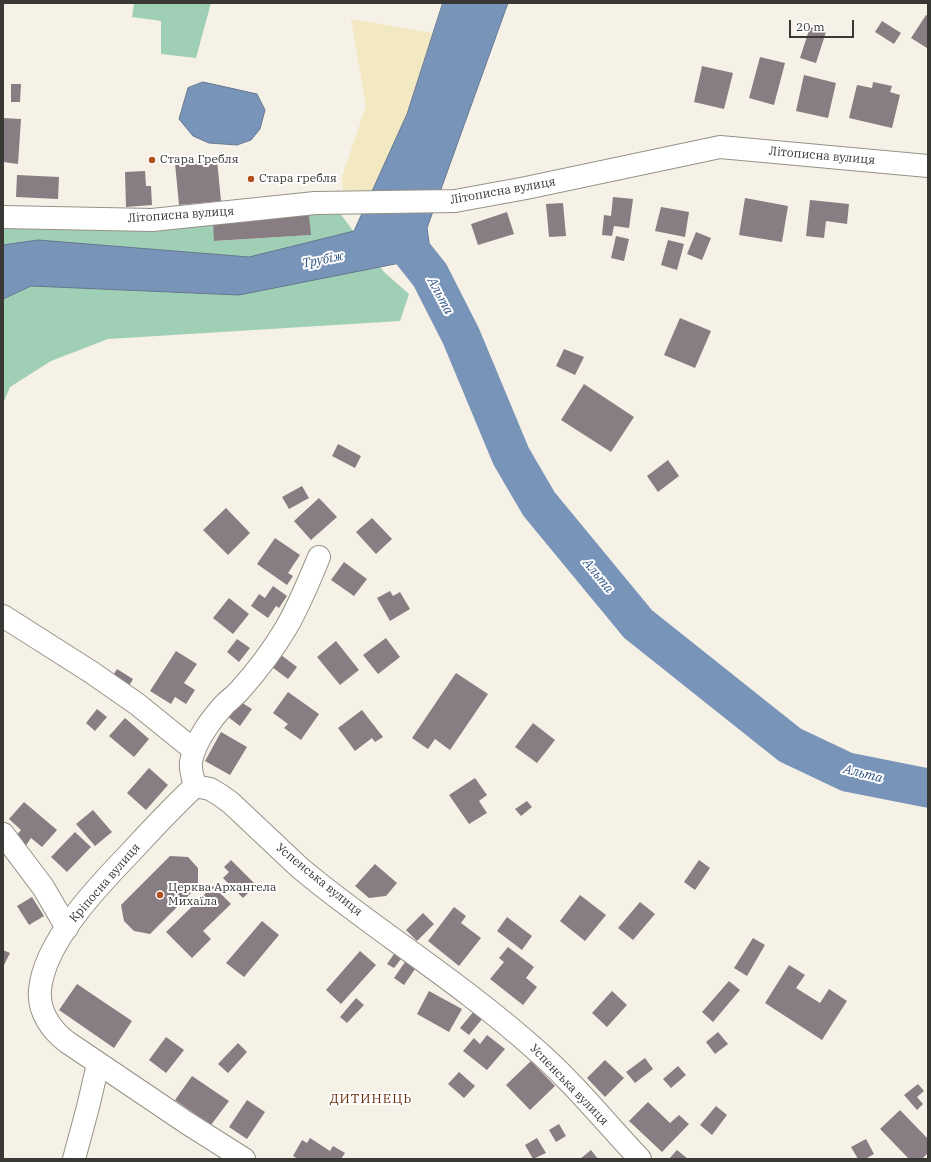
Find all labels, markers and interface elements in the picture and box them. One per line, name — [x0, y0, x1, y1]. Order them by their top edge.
scale bar — [791, 12, 856, 38]
text: 20 m — [796, 19, 825, 34]
street label: Літописна вулиця — [768, 144, 876, 168]
place label: Стара Гребля — [160, 153, 239, 167]
marker: Стара Гребля — [147, 155, 157, 165]
place label: Стара гребля — [259, 172, 337, 186]
marker: Стара гребля — [246, 174, 256, 184]
street label: Літописна вулиця — [449, 175, 557, 207]
street label: Літописна вулиця — [127, 204, 235, 226]
water label: Трубіж — [301, 248, 345, 272]
water label: Альта — [424, 275, 456, 317]
water label: Альта — [579, 556, 617, 596]
water label: Альта — [842, 762, 884, 786]
street label: Кріпосна вулиця — [67, 841, 143, 925]
street label: Успенська вулиця — [273, 841, 365, 919]
place label: Церква Архангела Михаїла — [168, 881, 277, 909]
marker: Церква Архангела Михаїла — [155, 890, 165, 900]
street label: Успенська вулиця — [527, 1042, 611, 1128]
district label: ДИТИНЕЦЬ — [330, 1091, 412, 1107]

